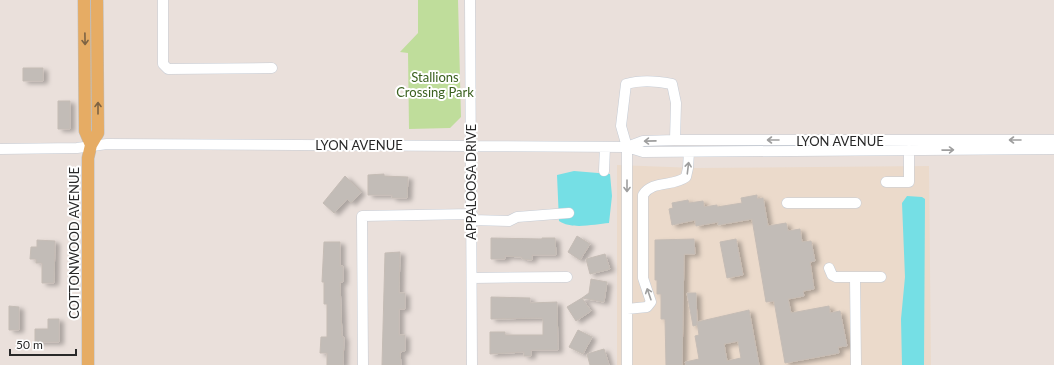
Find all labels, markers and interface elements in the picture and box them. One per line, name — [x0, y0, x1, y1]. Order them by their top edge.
one-way arrow — [81, 32, 88, 45]
park label: Stallions Crossing Park — [396, 69, 474, 100]
one-way arrow — [94, 102, 102, 115]
street label: APPALOOSA DRIVE — [463, 124, 479, 240]
street label: LYON AVENUE — [796, 133, 884, 149]
one-way arrow — [767, 136, 780, 144]
one-way arrow — [1009, 136, 1022, 144]
street label: LYON AVENUE — [315, 137, 403, 153]
one-way arrow — [644, 137, 657, 144]
one-way arrow — [941, 146, 954, 154]
one-way arrow — [684, 162, 692, 175]
street label: COTTONWOOD AVENUE — [66, 167, 82, 319]
one-way arrow — [623, 179, 631, 192]
one-way arrow — [645, 288, 652, 301]
scale bar — [10, 331, 76, 357]
text: 50 m — [16, 337, 43, 352]

